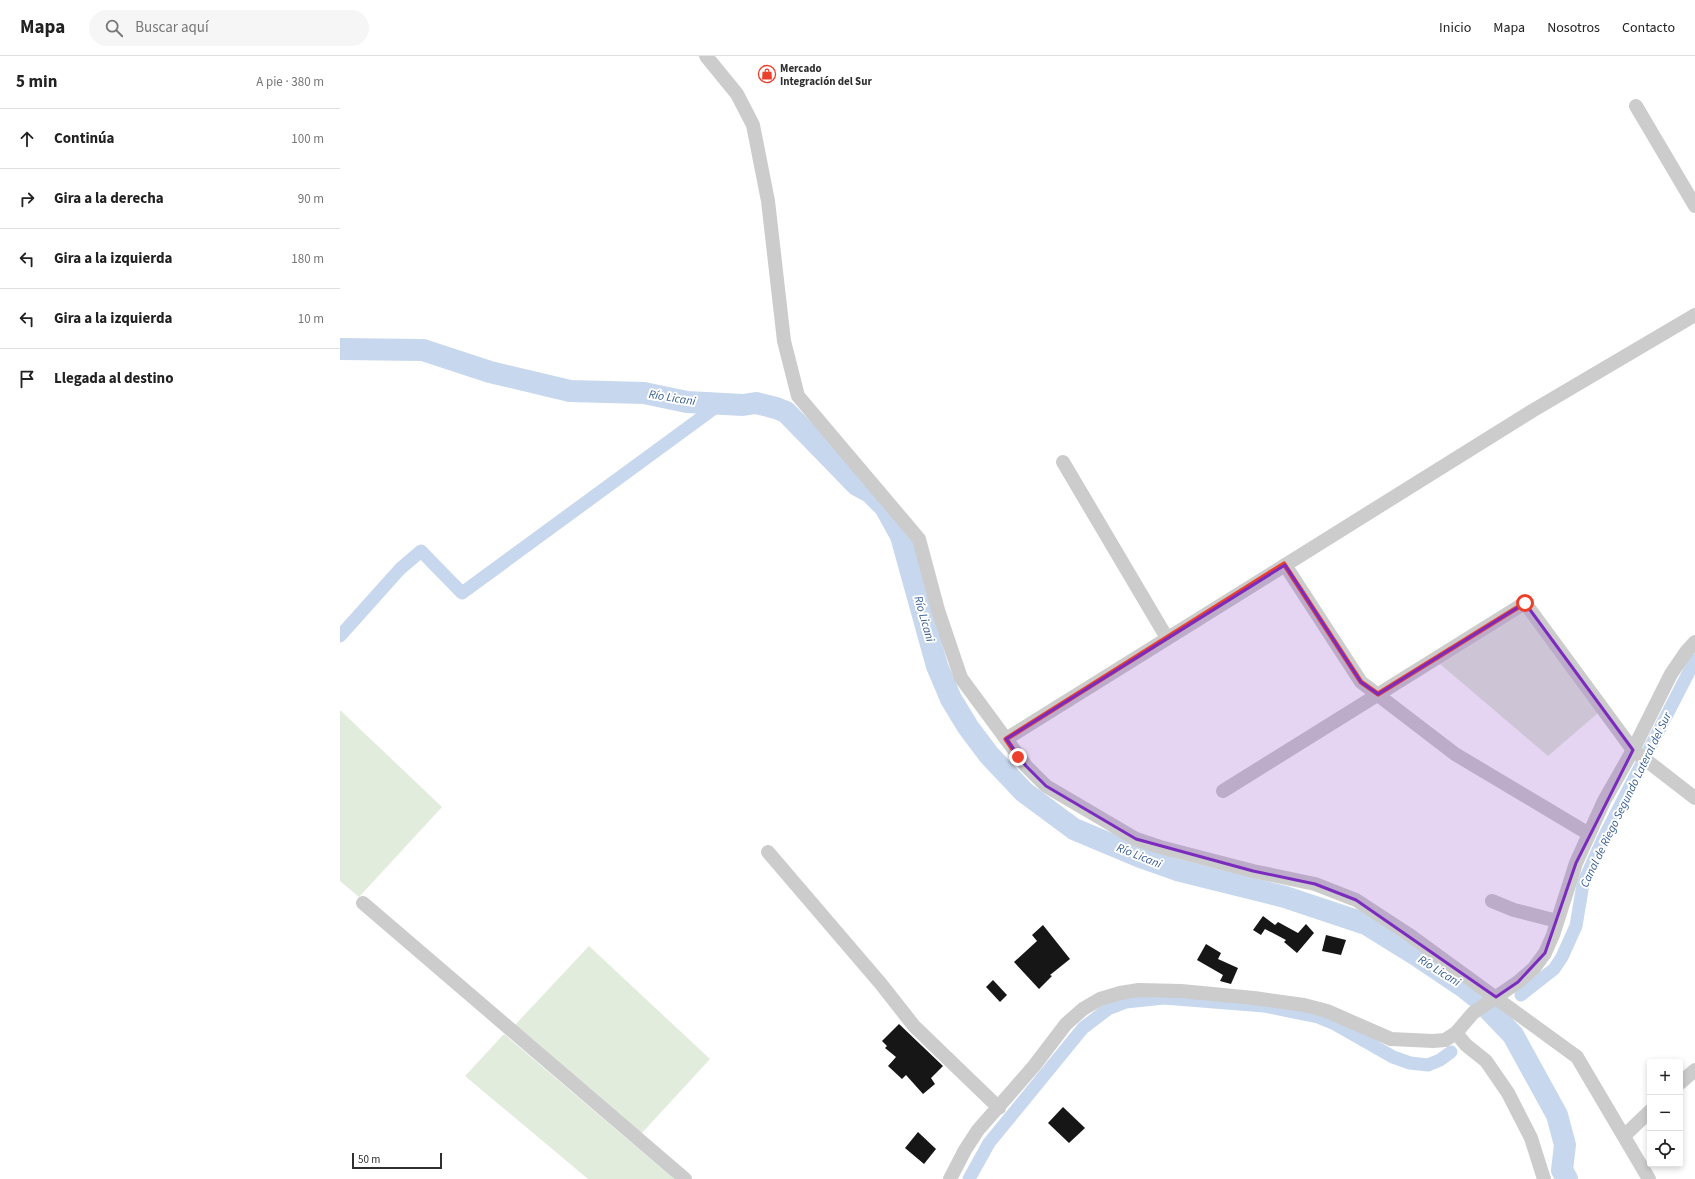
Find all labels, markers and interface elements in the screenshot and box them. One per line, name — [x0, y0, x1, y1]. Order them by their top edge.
search box — [89, 10, 369, 46]
text: Mapa — [20, 14, 65, 41]
icon: search — [103, 17, 125, 39]
text: Buscar aquí — [135, 17, 209, 38]
text: Inicio — [1439, 18, 1471, 38]
text: Mapa — [1493, 18, 1525, 38]
text: Nosotros — [1547, 18, 1600, 38]
text: Contacto — [1622, 18, 1675, 38]
place label: Mercado Integración del Sur — [780, 61, 872, 89]
shop icon: Mercado Integración del Sur — [757, 64, 777, 84]
text: 5 min — [16, 70, 57, 94]
text: A pie · 380 m — [256, 73, 324, 91]
icon: ahead — [16, 128, 38, 150]
text: Continúa — [54, 128, 115, 149]
text: 100 m — [291, 130, 324, 148]
icon: right — [16, 188, 38, 210]
text: Gira a la derecha — [54, 188, 164, 209]
text: 90 m — [298, 190, 324, 208]
icon: left — [16, 248, 38, 270]
text: Gira a la izquierda — [54, 248, 173, 269]
text: 180 m — [291, 250, 324, 268]
icon: left — [16, 308, 38, 330]
text: Gira a la izquierda — [54, 308, 173, 329]
text: 10 m — [298, 310, 324, 328]
icon: arrive — [16, 368, 38, 390]
text: Llegada al destino — [54, 368, 174, 389]
water label: Río Licani — [647, 386, 697, 410]
water label: Río Licani — [909, 594, 939, 644]
route start — [1516, 594, 1534, 612]
water label: Canal de Riego Segundo Lateral del Sur — [1576, 709, 1676, 890]
route end — [1009, 748, 1027, 766]
water label: Río Licani — [1114, 839, 1164, 873]
water label: Río Licani — [1415, 951, 1464, 991]
map controls — [1647, 1059, 1683, 1167]
button: + — [1647, 1059, 1683, 1095]
button: − — [1647, 1095, 1683, 1131]
button: locate — [1647, 1131, 1683, 1167]
scale bar — [352, 1151, 442, 1170]
text: 50 m — [358, 1152, 380, 1167]

